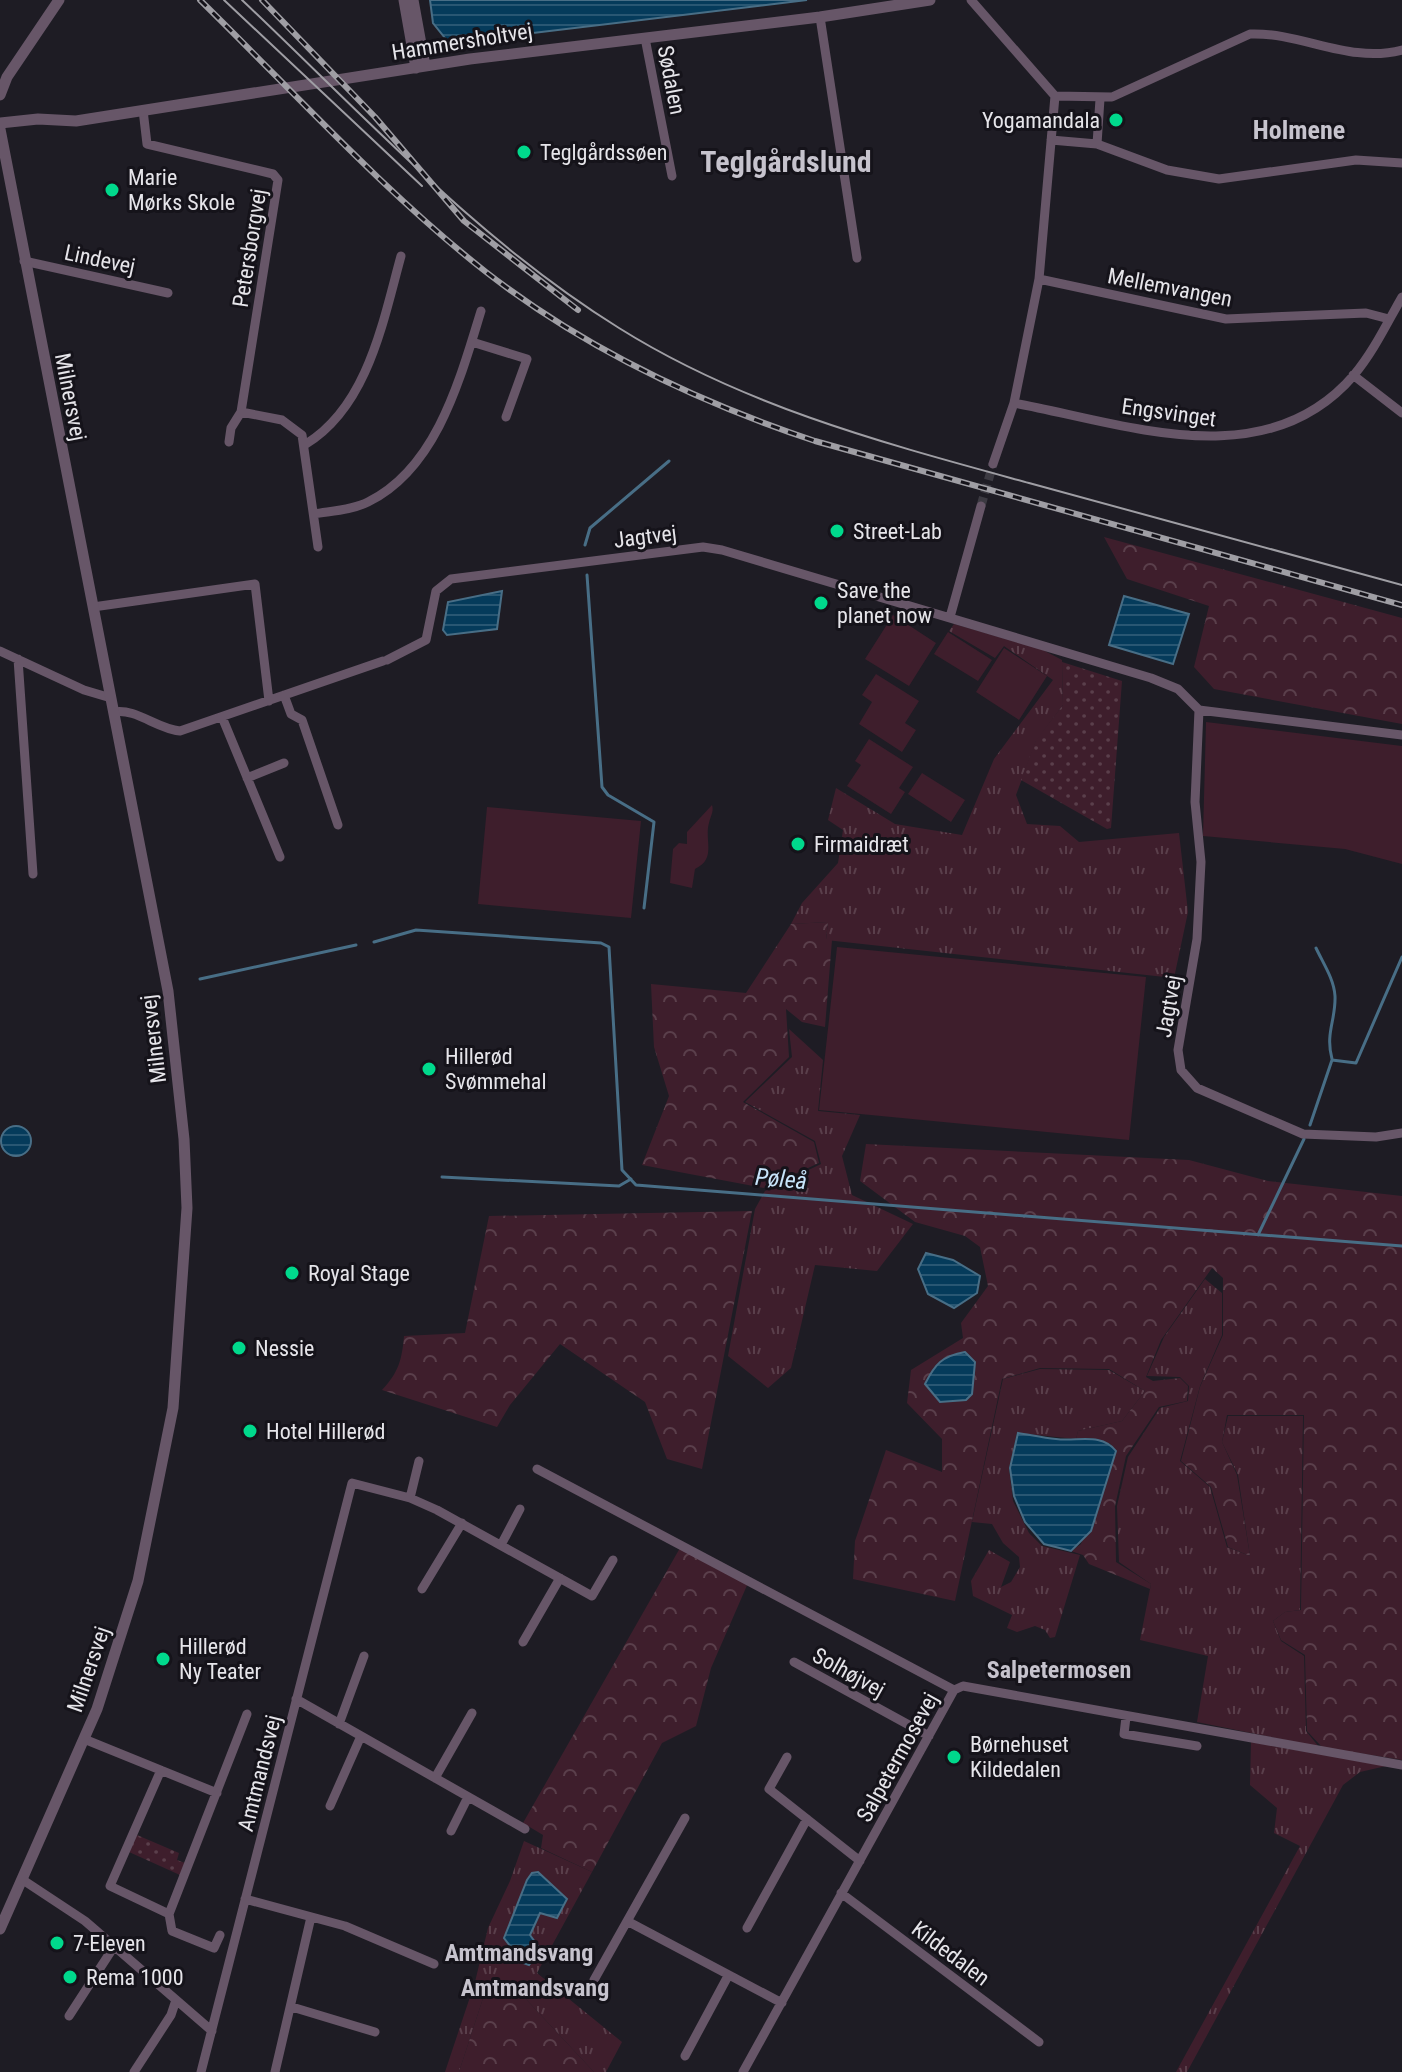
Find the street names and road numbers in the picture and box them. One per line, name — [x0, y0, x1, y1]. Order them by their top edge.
street label: Hammersholtvej — [390, 18, 534, 65]
street label: Sødalen — [653, 43, 690, 117]
street label: Petersborgvej — [228, 187, 271, 309]
street label: Lindevej — [62, 240, 138, 279]
street label: Mellemvangen — [1106, 263, 1234, 312]
street label: Milnersvej — [50, 351, 91, 443]
street label: Engsvinget — [1120, 393, 1218, 432]
street label: Jagtvej — [612, 520, 678, 553]
street label: Jagtvej — [1151, 973, 1186, 1039]
street label: Milnersvej — [136, 993, 171, 1085]
street label: Milnersvej — [62, 1623, 115, 1715]
street label: Solhøjvej — [808, 1642, 889, 1702]
street label: Salpetermosevej — [852, 1688, 943, 1826]
street label: Amtmandsvej — [233, 1712, 286, 1834]
street label: Kildedalen — [907, 1916, 994, 1991]

